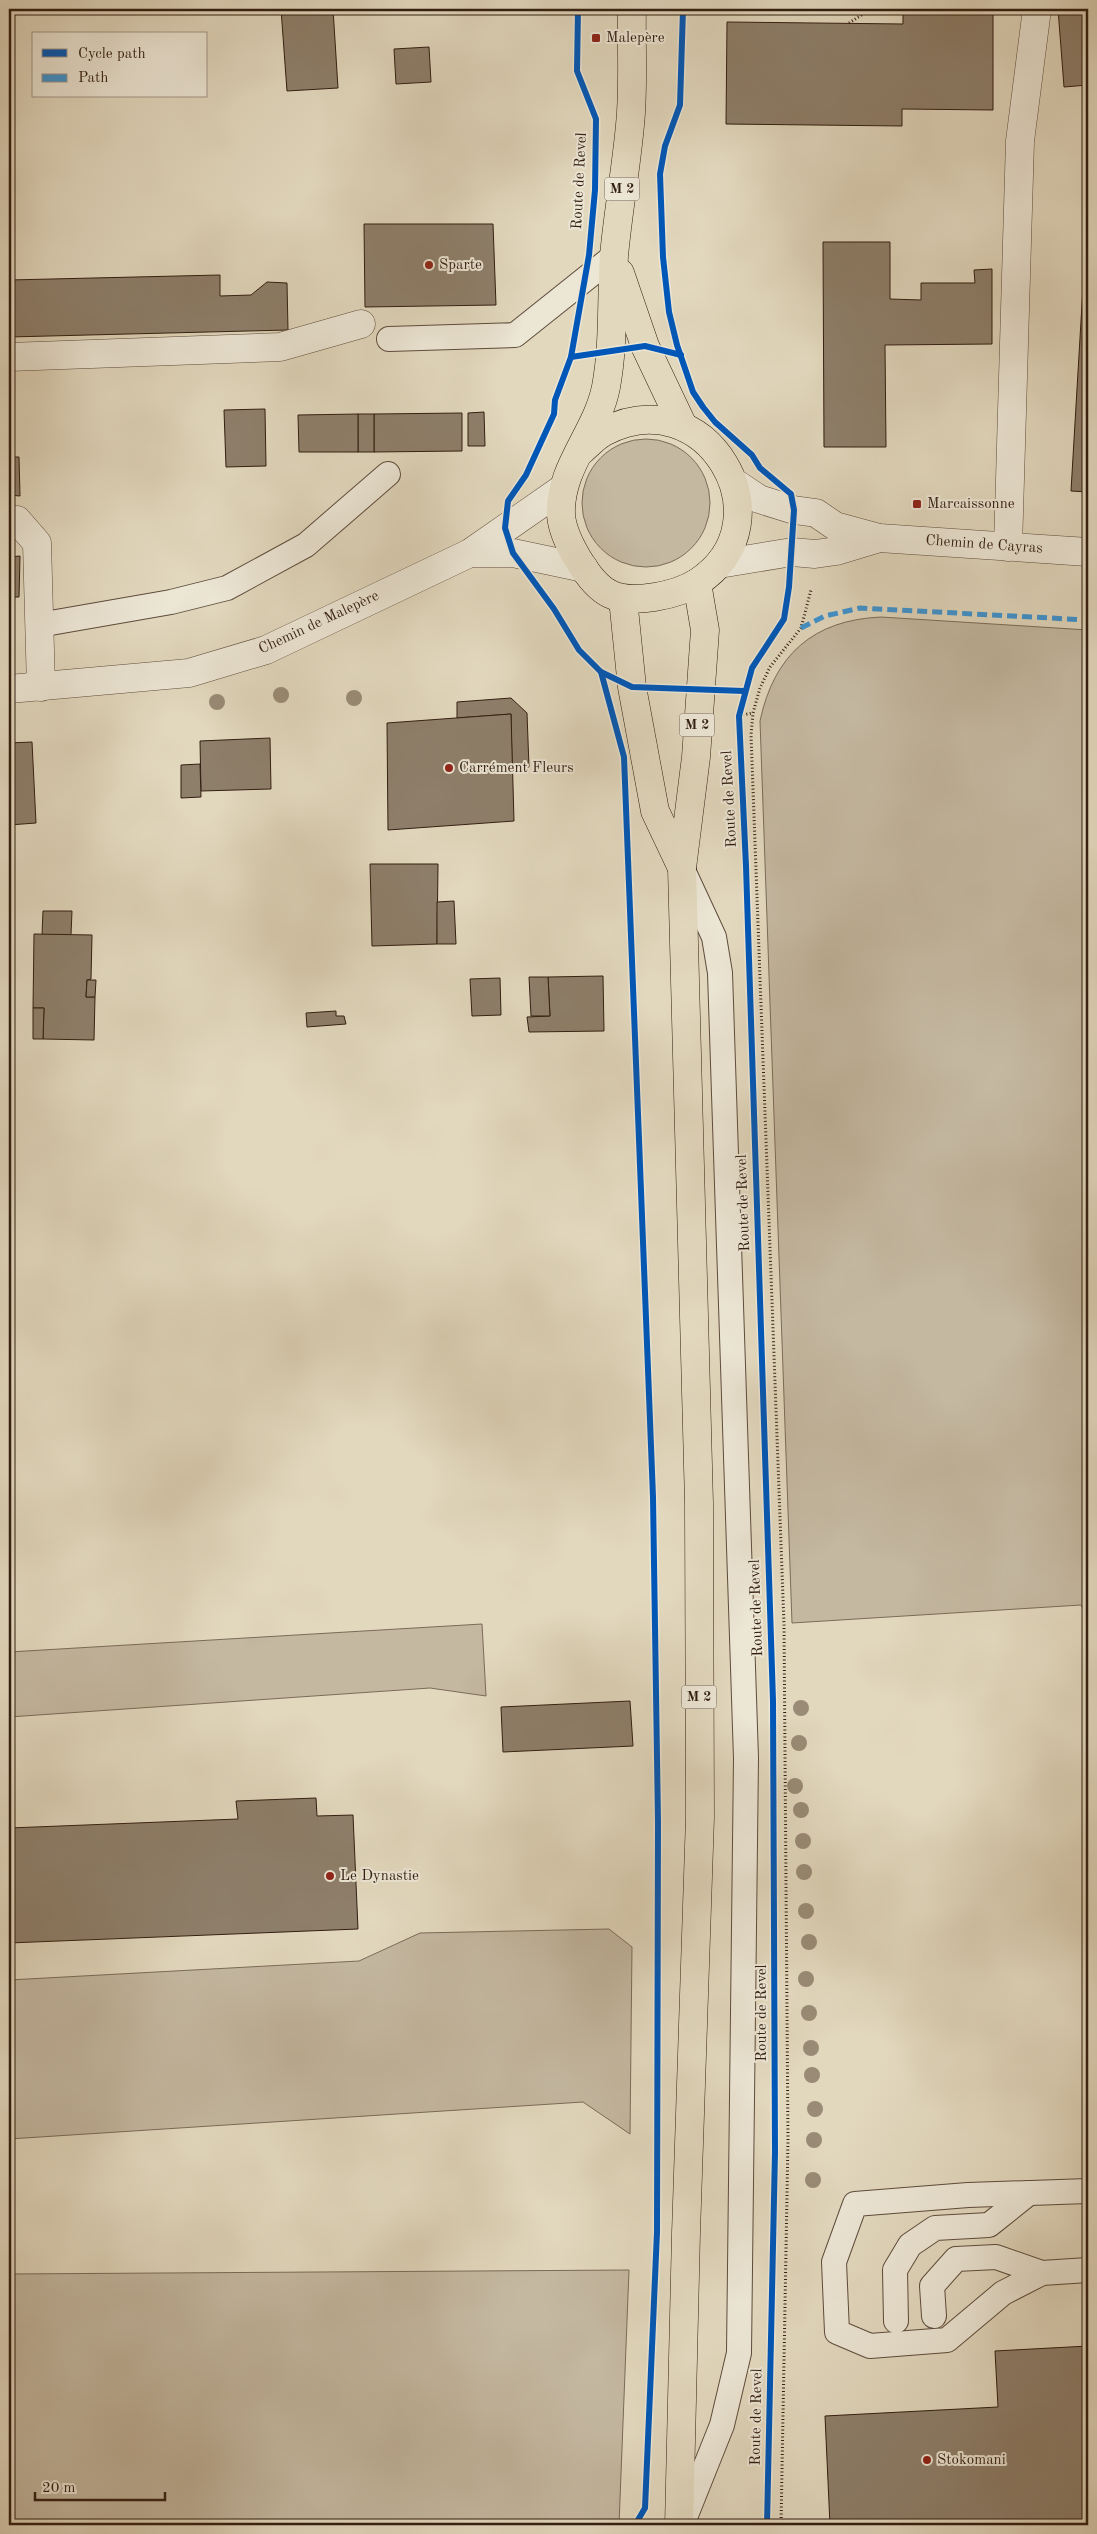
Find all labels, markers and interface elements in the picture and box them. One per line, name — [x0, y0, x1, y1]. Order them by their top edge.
place label: Malepère — [606, 31, 665, 46]
legend — [32, 32, 208, 98]
marker: Malepère — [590, 32, 602, 44]
text: Cycle path — [78, 47, 146, 62]
text: Path — [78, 71, 108, 86]
street label: Route de Revel — [570, 132, 590, 230]
road number: M 2 — [604, 178, 640, 200]
place label: Sparte — [439, 258, 482, 273]
marker: Sparte — [423, 259, 435, 271]
place label: Marcaissonne — [927, 497, 1015, 512]
marker: Marcaissonne — [911, 498, 923, 510]
street label: Chemin de Cayras — [925, 533, 1043, 557]
street label: Chemin de Malepère — [256, 588, 382, 657]
road number: M 2 — [680, 714, 714, 736]
street label: Route de Revel — [720, 750, 740, 848]
place label: Carrément Fleurs — [459, 761, 574, 776]
marker: Carrément Fleurs — [443, 762, 455, 774]
street label: Route de Revel — [735, 1154, 753, 1252]
street label: Route de Revel — [748, 1559, 766, 1657]
road number: M 2 — [682, 1685, 716, 1708]
place label: Le Dynastie — [340, 1869, 419, 1884]
marker: Le Dynastie — [324, 1870, 336, 1882]
street label: Route de Revel — [755, 1964, 770, 2062]
street label: Route de Revel — [749, 2368, 765, 2466]
place label: Stokomani — [937, 2453, 1006, 2468]
marker: Stokomani — [921, 2454, 933, 2466]
scale bar — [35, 2469, 165, 2501]
text: 20 m — [42, 2481, 76, 2496]

